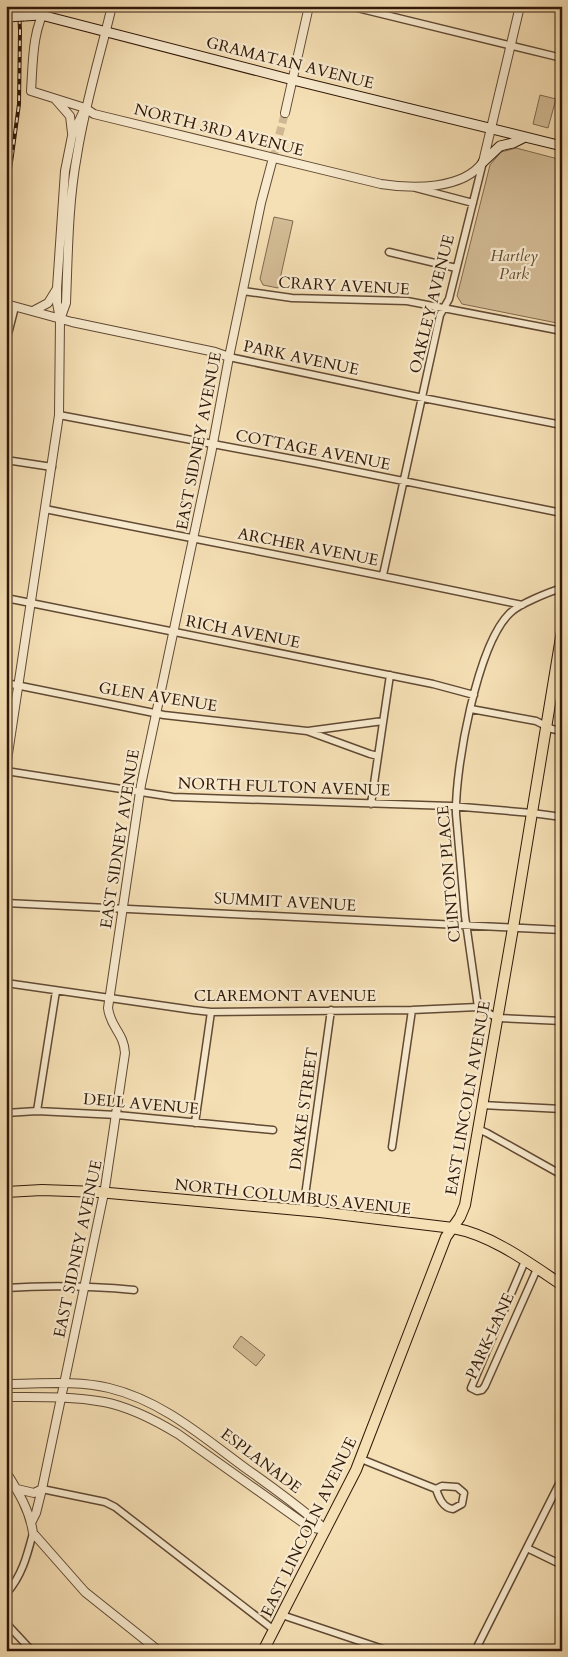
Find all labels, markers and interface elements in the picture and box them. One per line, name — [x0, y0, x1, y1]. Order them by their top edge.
street label: GRAMATAN AVENUE — [204, 31, 376, 95]
street label: NORTH 3RD AVENUE — [132, 98, 306, 162]
street label: OAKLEY AVENUE — [404, 232, 460, 376]
park label: Hartley Park — [490, 245, 538, 285]
street label: CRARY AVENUE — [278, 272, 410, 300]
street label: PARK AVENUE — [241, 335, 361, 381]
street label: EAST SIDNEY AVENUE — [171, 350, 227, 532]
street label: COTTAGE AVENUE — [234, 424, 392, 476]
street label: ARCHER AVENUE — [236, 523, 380, 571]
street label: RICH AVENUE — [184, 610, 302, 654]
street label: GLEN AVENUE — [97, 677, 219, 717]
street label: EAST SIDNEY AVENUE — [95, 748, 145, 930]
street label: NORTH FULTON AVENUE — [177, 772, 391, 802]
street label: CLINTON PLACE — [432, 805, 466, 943]
street label: SUMMIT AVENUE — [213, 887, 357, 917]
street label: CLAREMONT AVENUE — [194, 985, 376, 1007]
street label: EAST LINCOLN AVENUE — [440, 999, 496, 1197]
street label: DRAKE STREET — [284, 1046, 324, 1172]
street label: DELL AVENUE — [82, 1088, 200, 1120]
street label: EAST SIDNEY AVENUE — [48, 1158, 108, 1340]
street label: NORTH COLUMBUS AVENUE — [174, 1174, 412, 1220]
street label: PARK LANE — [460, 1289, 520, 1383]
street label: ESPLANADE — [216, 1423, 306, 1499]
street label: EAST LINCOLN AVENUE — [256, 1433, 362, 1621]

